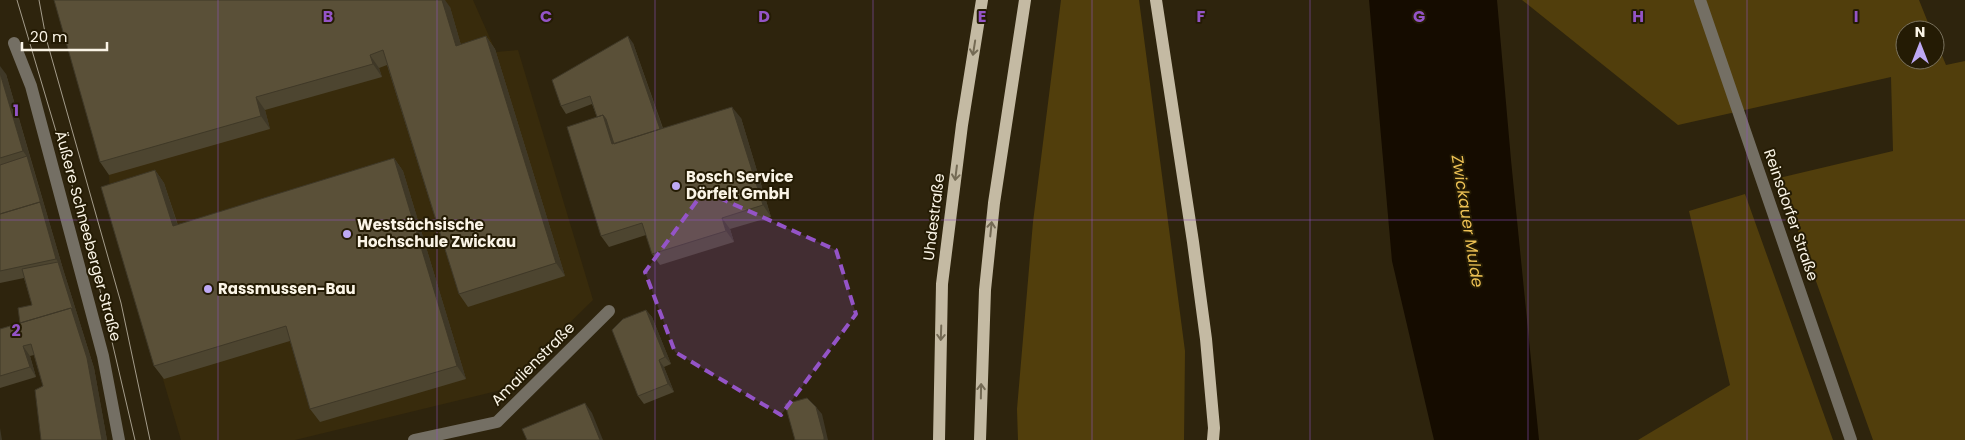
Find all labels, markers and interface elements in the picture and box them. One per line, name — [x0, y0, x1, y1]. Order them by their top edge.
text: B — [323, 5, 333, 28]
text: C — [540, 5, 552, 28]
text: D — [758, 5, 770, 28]
text: E — [978, 5, 986, 28]
text: F — [1197, 5, 1206, 28]
text: G — [1413, 5, 1425, 28]
text: H — [1632, 5, 1644, 28]
text: I — [1854, 5, 1858, 28]
scale bar — [22, 20, 108, 52]
north arrow — [1895, 20, 1945, 70]
text: N — [1915, 22, 1925, 42]
text: 20 m — [30, 26, 68, 47]
one-way arrow — [969, 40, 979, 56]
text: 1 — [13, 99, 19, 122]
street label: Äußere Schneeberger Straße — [50, 128, 127, 344]
street label: Reinsdorfer Straße — [1759, 146, 1824, 284]
water label: Zwickauer Mulde — [1446, 152, 1489, 289]
one-way arrow — [951, 165, 961, 181]
place label: Bosch Service Dörfelt GmbH — [686, 166, 793, 204]
street label: Uhdestraße — [918, 172, 949, 262]
marker: Bosch Service Dörfelt GmbH — [670, 180, 682, 192]
place label: Westsächsische Hochschule Zwickau — [357, 214, 516, 252]
one-way arrow — [986, 221, 996, 237]
marker: Westsächsische Hochschule Zwickau — [341, 228, 353, 240]
place label: Rassmussen-Bau — [218, 278, 356, 299]
marker: Rassmussen-Bau — [202, 283, 214, 295]
street label: Amalienstraße — [486, 317, 579, 410]
text: 2 — [11, 319, 21, 342]
one-way arrow — [936, 325, 945, 341]
one-way arrow — [976, 384, 985, 400]

